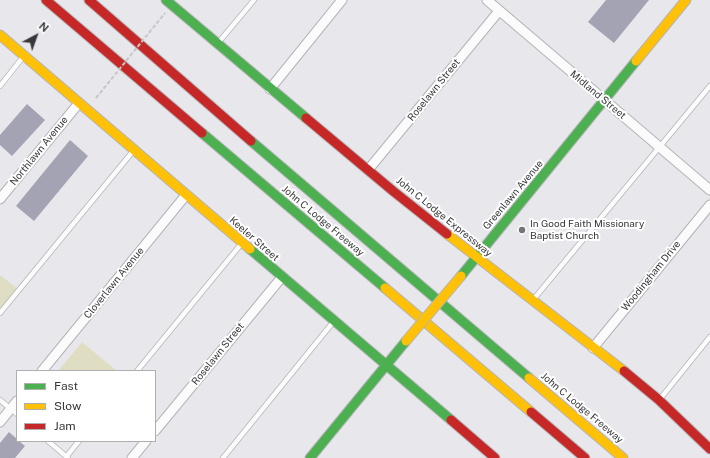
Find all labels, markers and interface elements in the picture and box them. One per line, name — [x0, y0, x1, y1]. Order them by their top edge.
north arrow — [16, 16, 56, 56]
text: N — [37, 20, 51, 34]
street label: Roselawn Street — [405, 56, 463, 124]
street label: Midland Street — [568, 68, 628, 122]
street label: Northlawn Avenue — [8, 114, 70, 188]
street label: Greenlawn Avenue — [480, 158, 546, 232]
street label: John C Lodge Expressway — [394, 175, 494, 259]
street label: John C Lodge Freeway — [279, 183, 367, 259]
street label: Keeler Street — [227, 214, 281, 264]
place label: In Good Faith Missionary Baptist Church — [530, 218, 644, 242]
marker: In Good Faith Missionary Baptist Church — [517, 225, 527, 235]
street label: Woodingham Drive — [619, 238, 683, 314]
street label: Cloverlawn Avenue — [82, 245, 146, 321]
street label: Roselawn Street — [189, 320, 247, 388]
legend — [16, 370, 156, 442]
street label: John C Lodge Freeway — [538, 370, 626, 446]
text: Fast — [54, 379, 78, 393]
text: Slow — [54, 399, 81, 413]
text: Jam — [54, 419, 76, 433]

